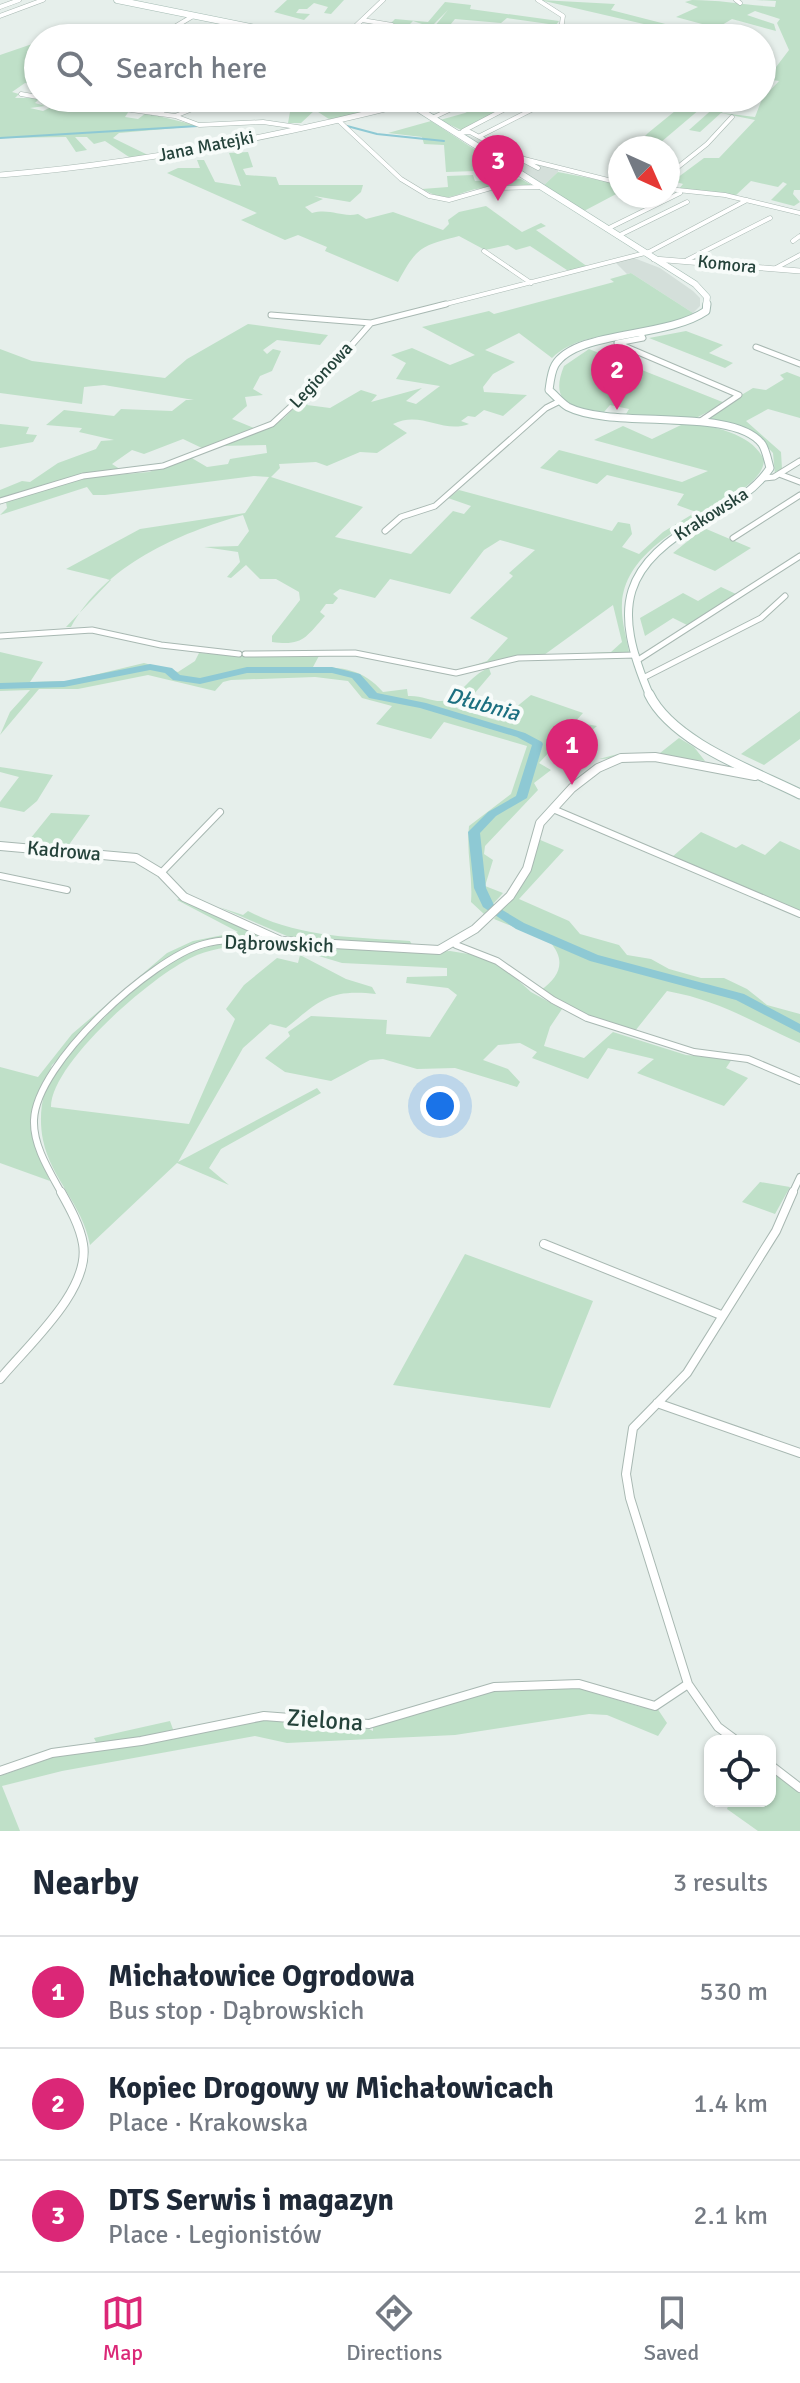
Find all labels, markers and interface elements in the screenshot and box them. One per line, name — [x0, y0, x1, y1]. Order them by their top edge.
search box — [24, 24, 776, 112]
icon: search — [52, 46, 96, 90]
text: Search here — [116, 50, 267, 87]
street label: Jana Matejki — [156, 126, 256, 166]
pin: 3 — [472, 135, 524, 201]
north arrow — [608, 136, 680, 208]
street label: Komora — [696, 250, 758, 278]
street label: Legionowa — [285, 337, 357, 413]
pin: 2 — [591, 344, 643, 410]
street label: Krakowska — [670, 483, 752, 545]
water label: Dłubnia — [444, 681, 523, 727]
pin: 1 — [546, 719, 598, 785]
street label: Kadrowa — [26, 835, 102, 867]
street label: Dąbrowskich — [224, 930, 334, 958]
your location — [420, 1086, 460, 1126]
street label: Zielona — [286, 1702, 364, 1738]
map controls — [704, 1735, 776, 1807]
button: locate — [704, 1735, 776, 1807]
text: Nearby — [32, 1862, 139, 1904]
text: 3 results — [673, 1867, 768, 1899]
text: Michałowice Ogrodowa — [108, 1958, 415, 1995]
text: 1 — [51, 1976, 65, 2008]
text: 530 m — [699, 1976, 768, 2008]
text: Bus stop · Dąbrowskich — [108, 1995, 364, 2027]
text: Kopiec Drogowy w Michałowicach — [108, 2070, 554, 2107]
text: 2 — [51, 2088, 65, 2120]
text: 1.4 km — [694, 2088, 768, 2120]
text: Place · Krakowska — [108, 2107, 308, 2139]
text: DTS Serwis i magazyn — [108, 2182, 394, 2219]
text: 3 — [51, 2200, 65, 2232]
text: 2.1 km — [694, 2200, 768, 2232]
text: Place · Legionistów — [108, 2219, 322, 2251]
tab: Map — [101, 2291, 145, 2366]
tab: Directions — [346, 2291, 442, 2366]
tab: Saved — [644, 2291, 699, 2366]

